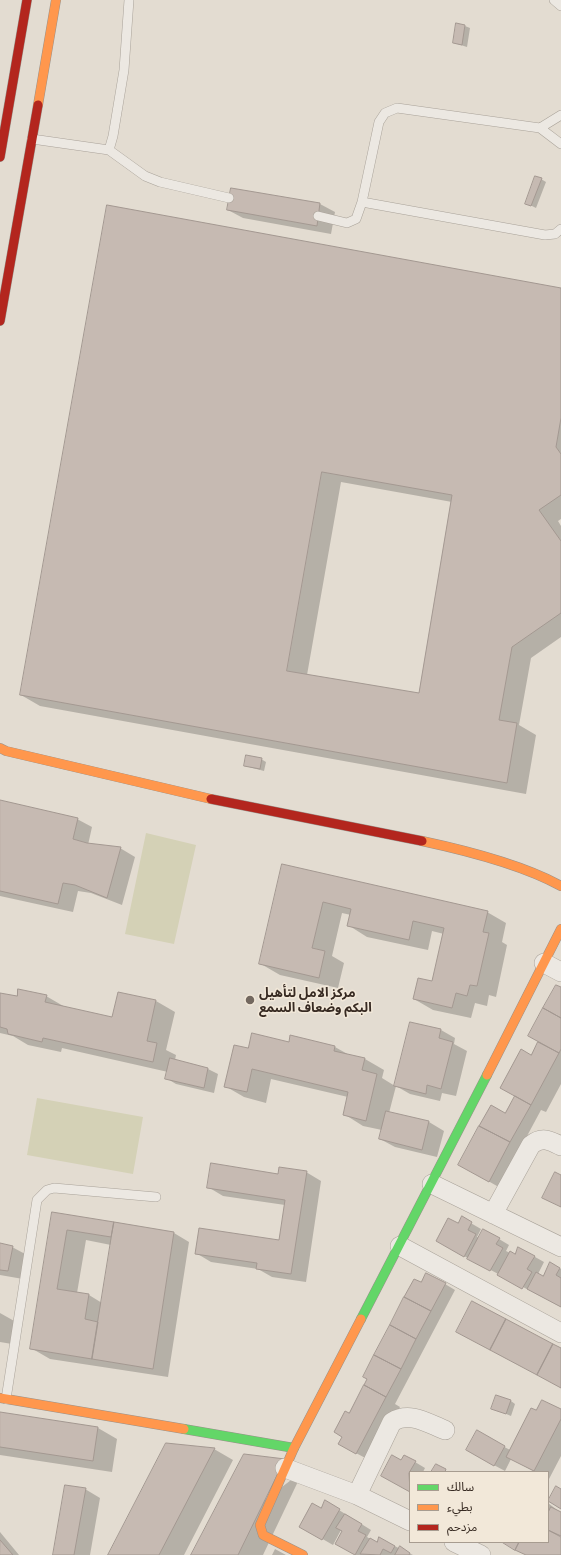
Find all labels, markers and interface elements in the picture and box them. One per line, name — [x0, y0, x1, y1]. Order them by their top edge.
place label: مركز الامل لتأهيل البكم وضعاف السمع — [259, 985, 372, 1016]
marker: مركز الامل لتأهيل البكم وضعاف السمع — [244, 994, 256, 1006]
legend — [409, 1471, 549, 1543]
text: سالك — [447, 1477, 474, 1495]
text: بطيء — [447, 1497, 473, 1515]
text: مزدحم — [447, 1517, 477, 1535]

